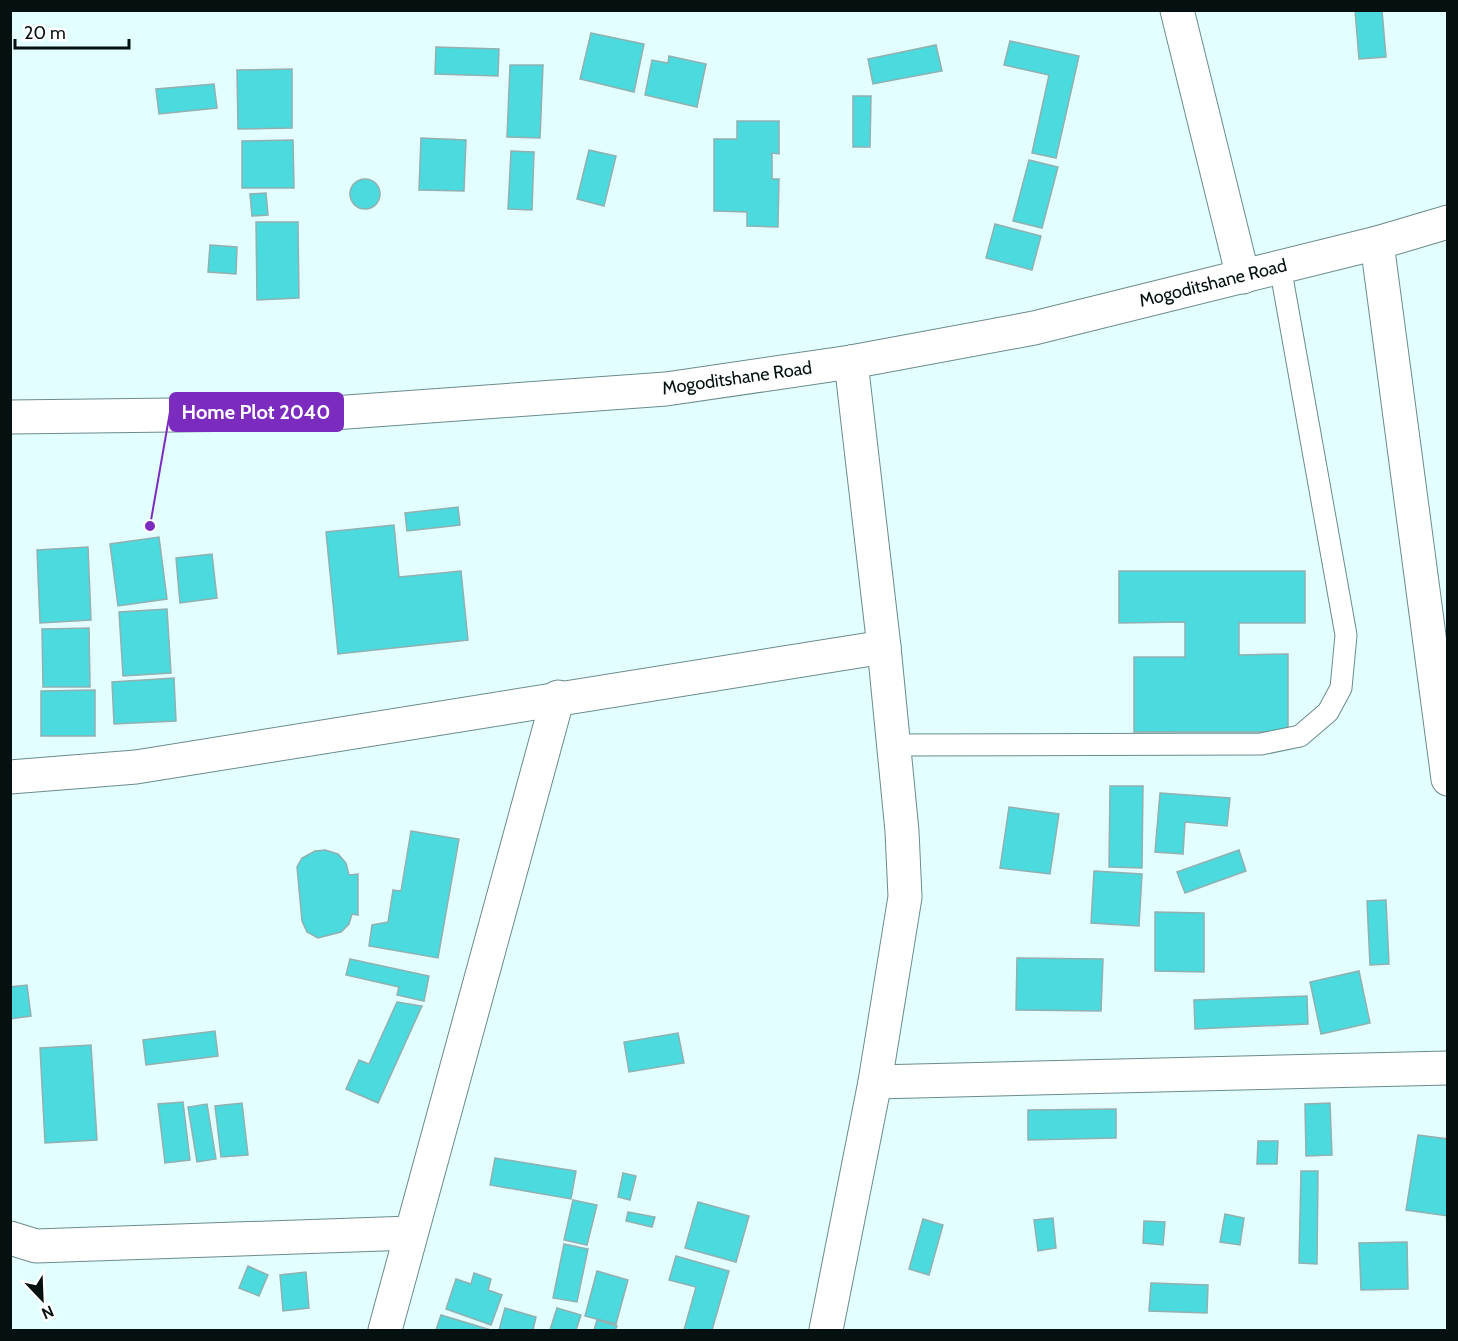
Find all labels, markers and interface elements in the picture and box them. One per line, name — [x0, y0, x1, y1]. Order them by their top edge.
scale bar — [15, 12, 129, 50]
text: 20 m — [24, 22, 66, 44]
street label: Mogoditshane Road — [1137, 254, 1289, 312]
street label: Mogoditshane Road — [661, 357, 813, 399]
callout: Home Plot 2040 — [170, 393, 343, 431]
text: Home Plot 2040 — [182, 400, 330, 424]
north arrow — [12, 1269, 72, 1329]
text: N — [39, 1301, 57, 1323]

